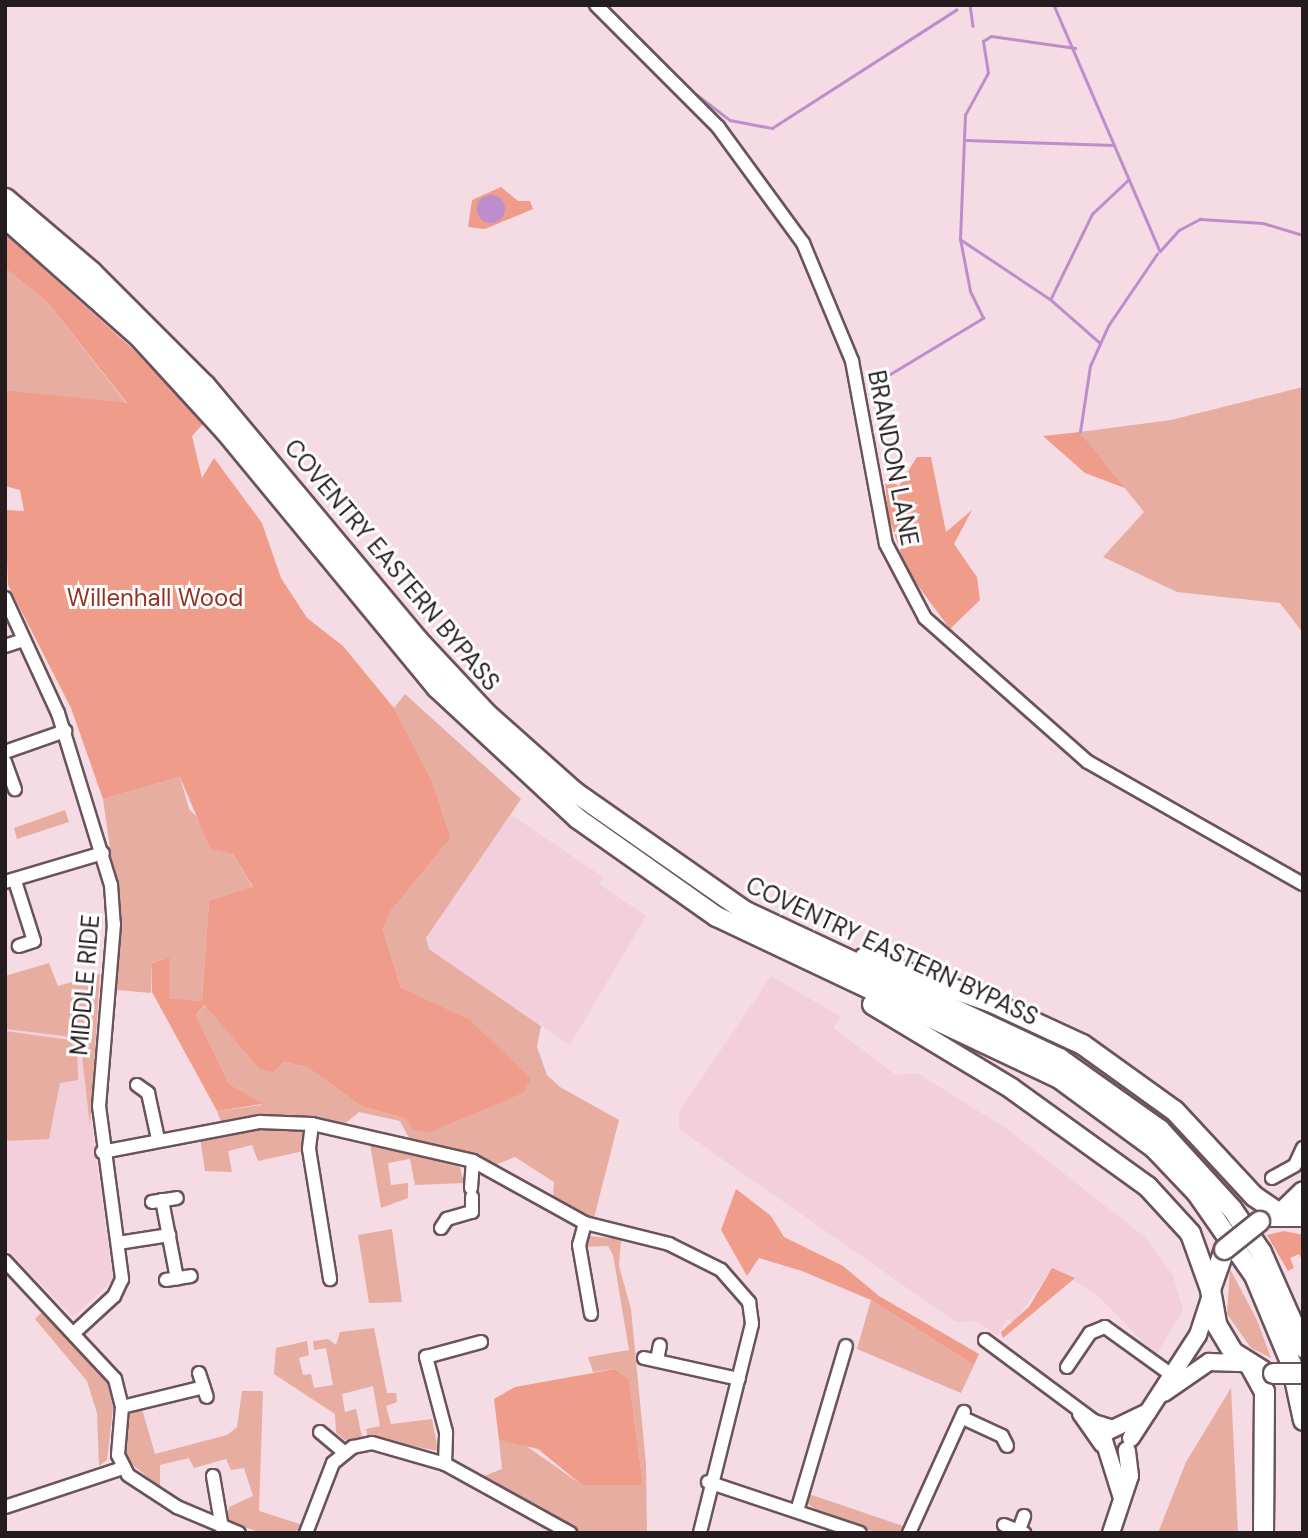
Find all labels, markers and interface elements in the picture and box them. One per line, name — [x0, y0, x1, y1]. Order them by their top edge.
street label: BRANDON LANE — [862, 368, 924, 548]
street label: COVENTRY EASTERN BYPASS — [278, 433, 506, 697]
park label: Willenhall Wood — [67, 584, 243, 612]
street label: COVENTRY EASTERN BYPASS — [741, 871, 1043, 1031]
street label: MIDDLE RIDE — [64, 913, 106, 1057]

